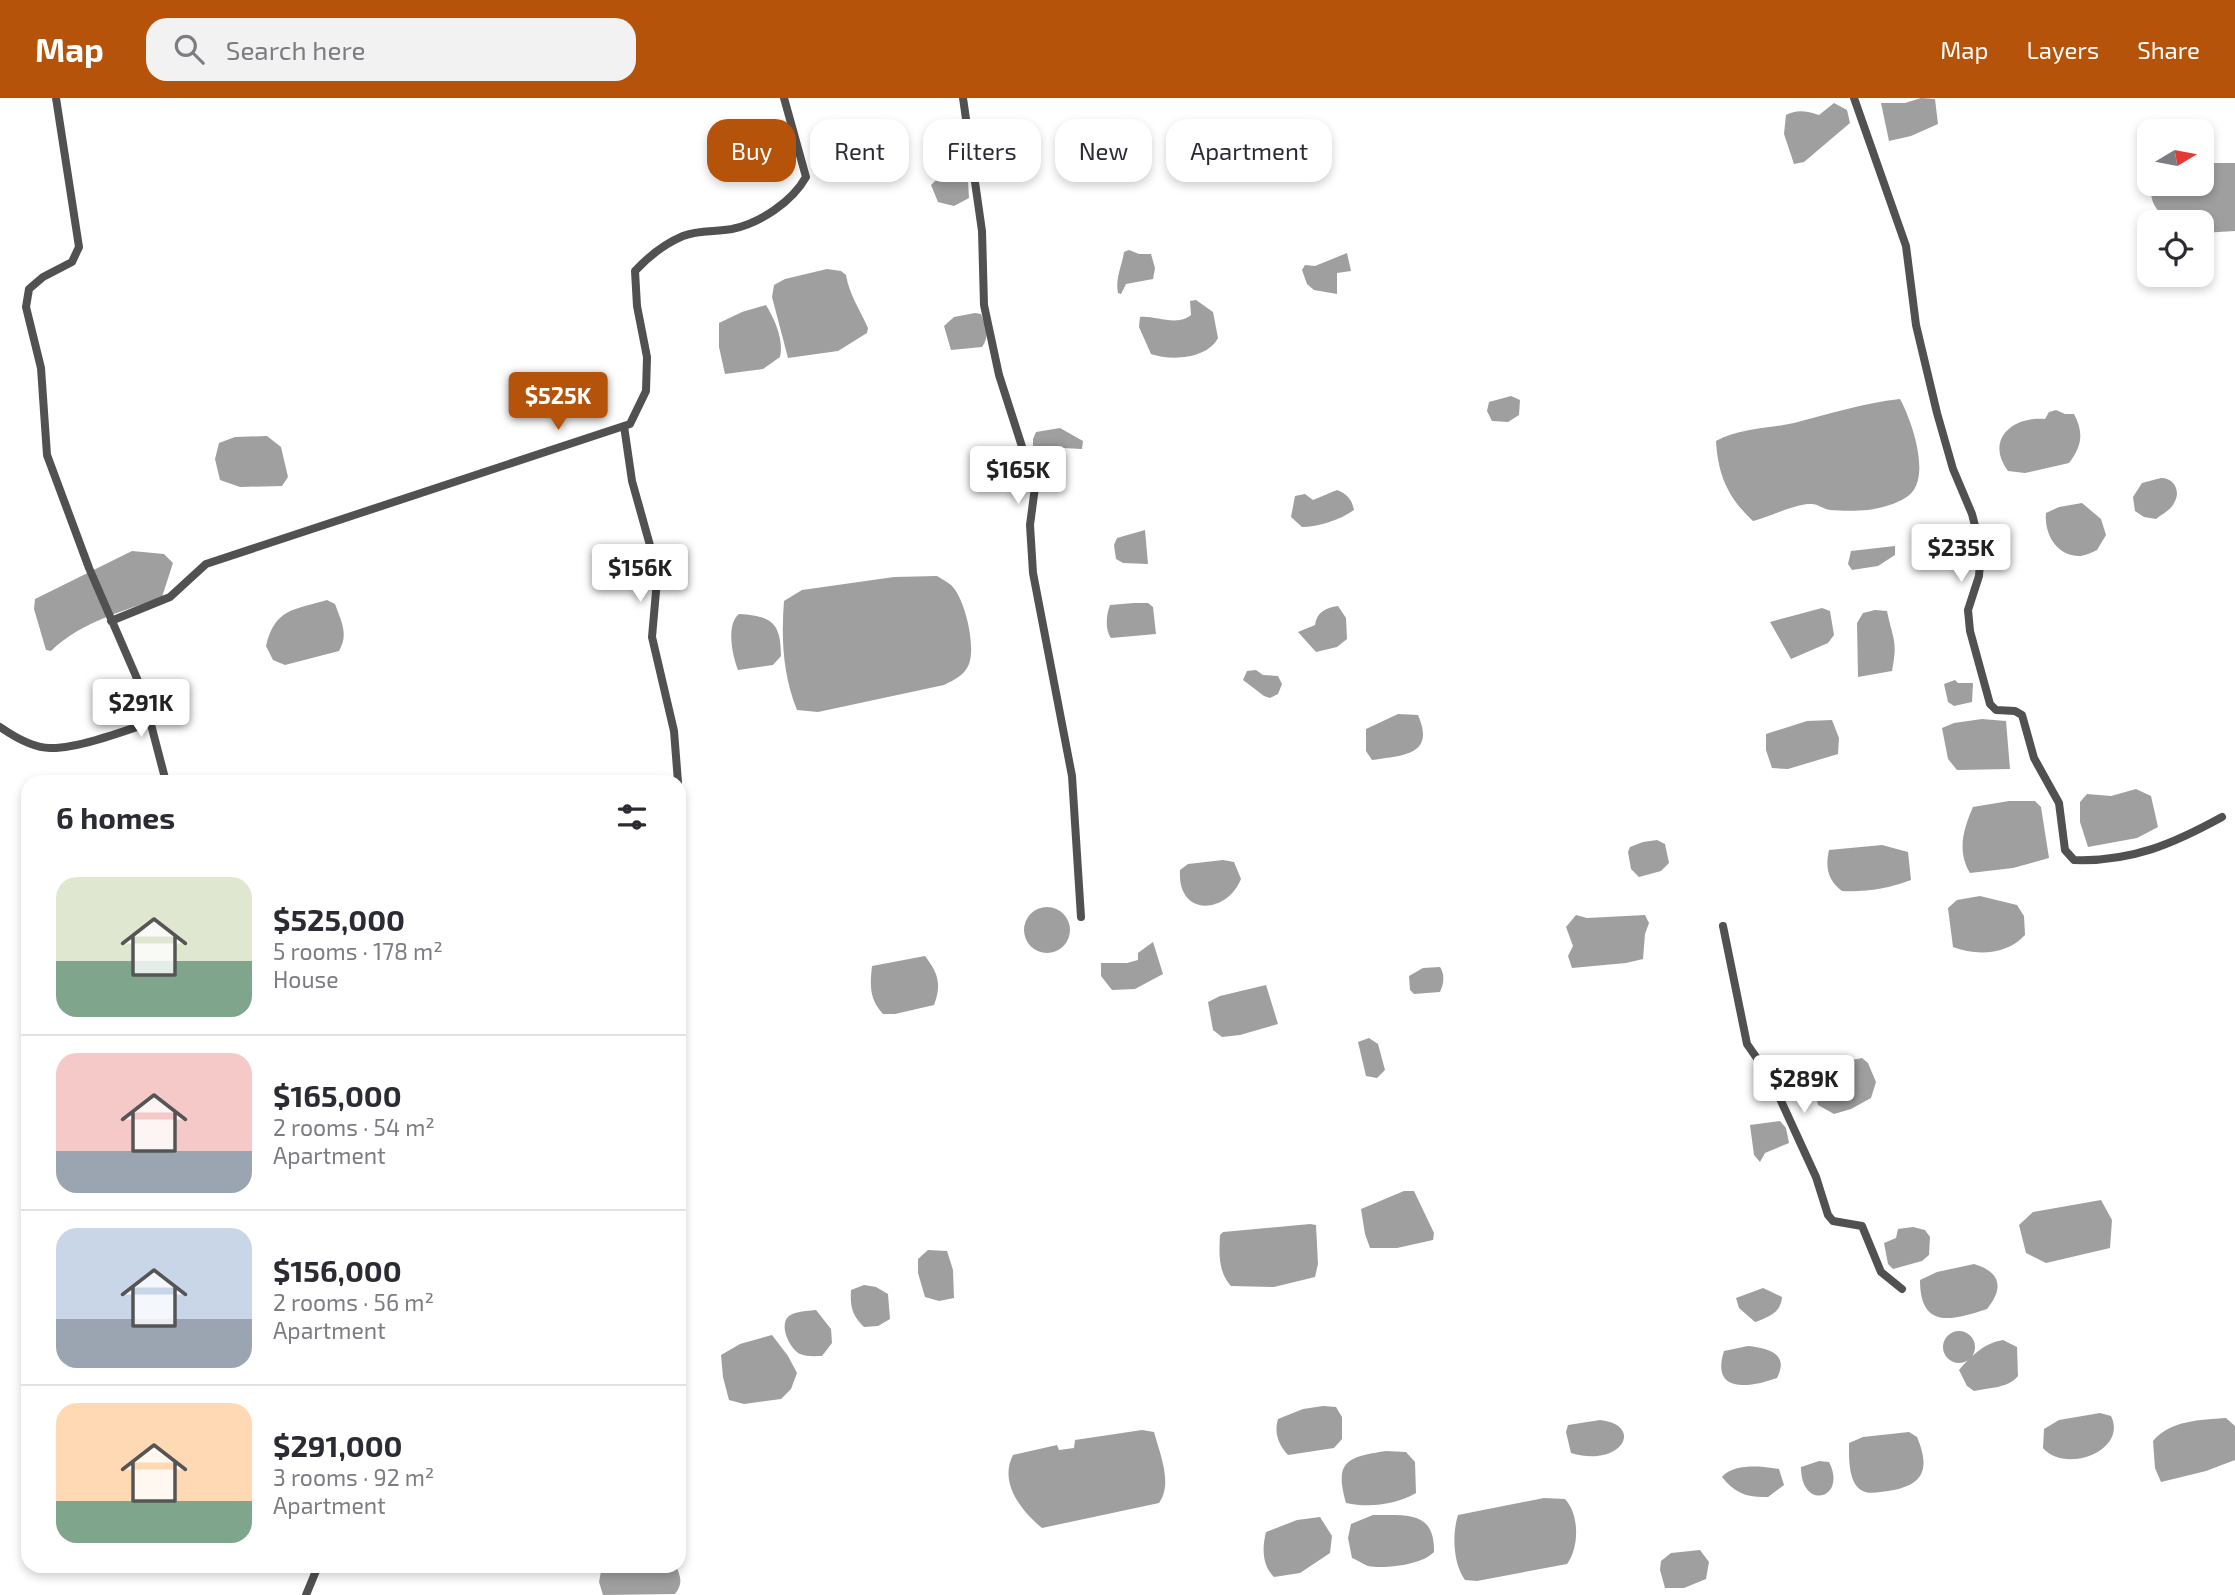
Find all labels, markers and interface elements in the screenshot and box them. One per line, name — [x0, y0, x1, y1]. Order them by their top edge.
search box — [146, 18, 636, 81]
text: Map — [35, 29, 104, 69]
icon: search — [170, 30, 208, 68]
text: Search here — [226, 34, 365, 65]
text: Map — [1940, 35, 1988, 64]
text: Layers — [2026, 35, 2099, 64]
text: Share — [2137, 35, 2200, 64]
chip: Buy — [707, 119, 796, 182]
chip: Rent — [810, 119, 909, 182]
chip: Filters — [923, 119, 1041, 182]
chip: New — [1055, 119, 1152, 182]
chip: Apartment — [1166, 119, 1332, 182]
north arrow — [2137, 119, 2214, 196]
map controls — [2137, 119, 2214, 287]
button: locate — [2137, 210, 2214, 287]
pin: $525K — [509, 372, 607, 432]
text: $525K — [525, 381, 591, 409]
pin: $165K — [969, 446, 1067, 506]
text: $165K — [986, 455, 1050, 483]
pin: $235K — [1912, 524, 2010, 584]
text: $235K — [1927, 533, 1995, 561]
pin: $156K — [591, 545, 689, 604]
text: $156K — [608, 553, 672, 581]
pin: $291K — [92, 680, 190, 739]
text: $291K — [109, 688, 173, 716]
icon: filters — [613, 798, 651, 836]
text: 6 homes — [56, 799, 175, 835]
text: $525,000 — [273, 901, 405, 937]
icon: home — [112, 905, 196, 989]
text: 5 rooms · 178 m² — [273, 937, 443, 965]
text: House — [273, 965, 339, 993]
pin: $289K — [1755, 1056, 1853, 1115]
text: $289K — [1769, 1064, 1839, 1092]
text: $165,000 — [273, 1077, 402, 1113]
icon: home — [112, 1081, 196, 1165]
text: 2 rooms · 54 m² — [273, 1113, 435, 1141]
text: Apartment — [273, 1141, 386, 1169]
text: $156,000 — [273, 1252, 402, 1288]
icon: home — [112, 1256, 196, 1340]
text: 2 rooms · 56 m² — [273, 1288, 434, 1316]
text: Apartment — [273, 1316, 386, 1344]
text: $291,000 — [273, 1427, 403, 1463]
icon: home — [112, 1431, 196, 1515]
text: 3 rooms · 92 m² — [273, 1463, 434, 1491]
text: Apartment — [273, 1491, 386, 1519]

